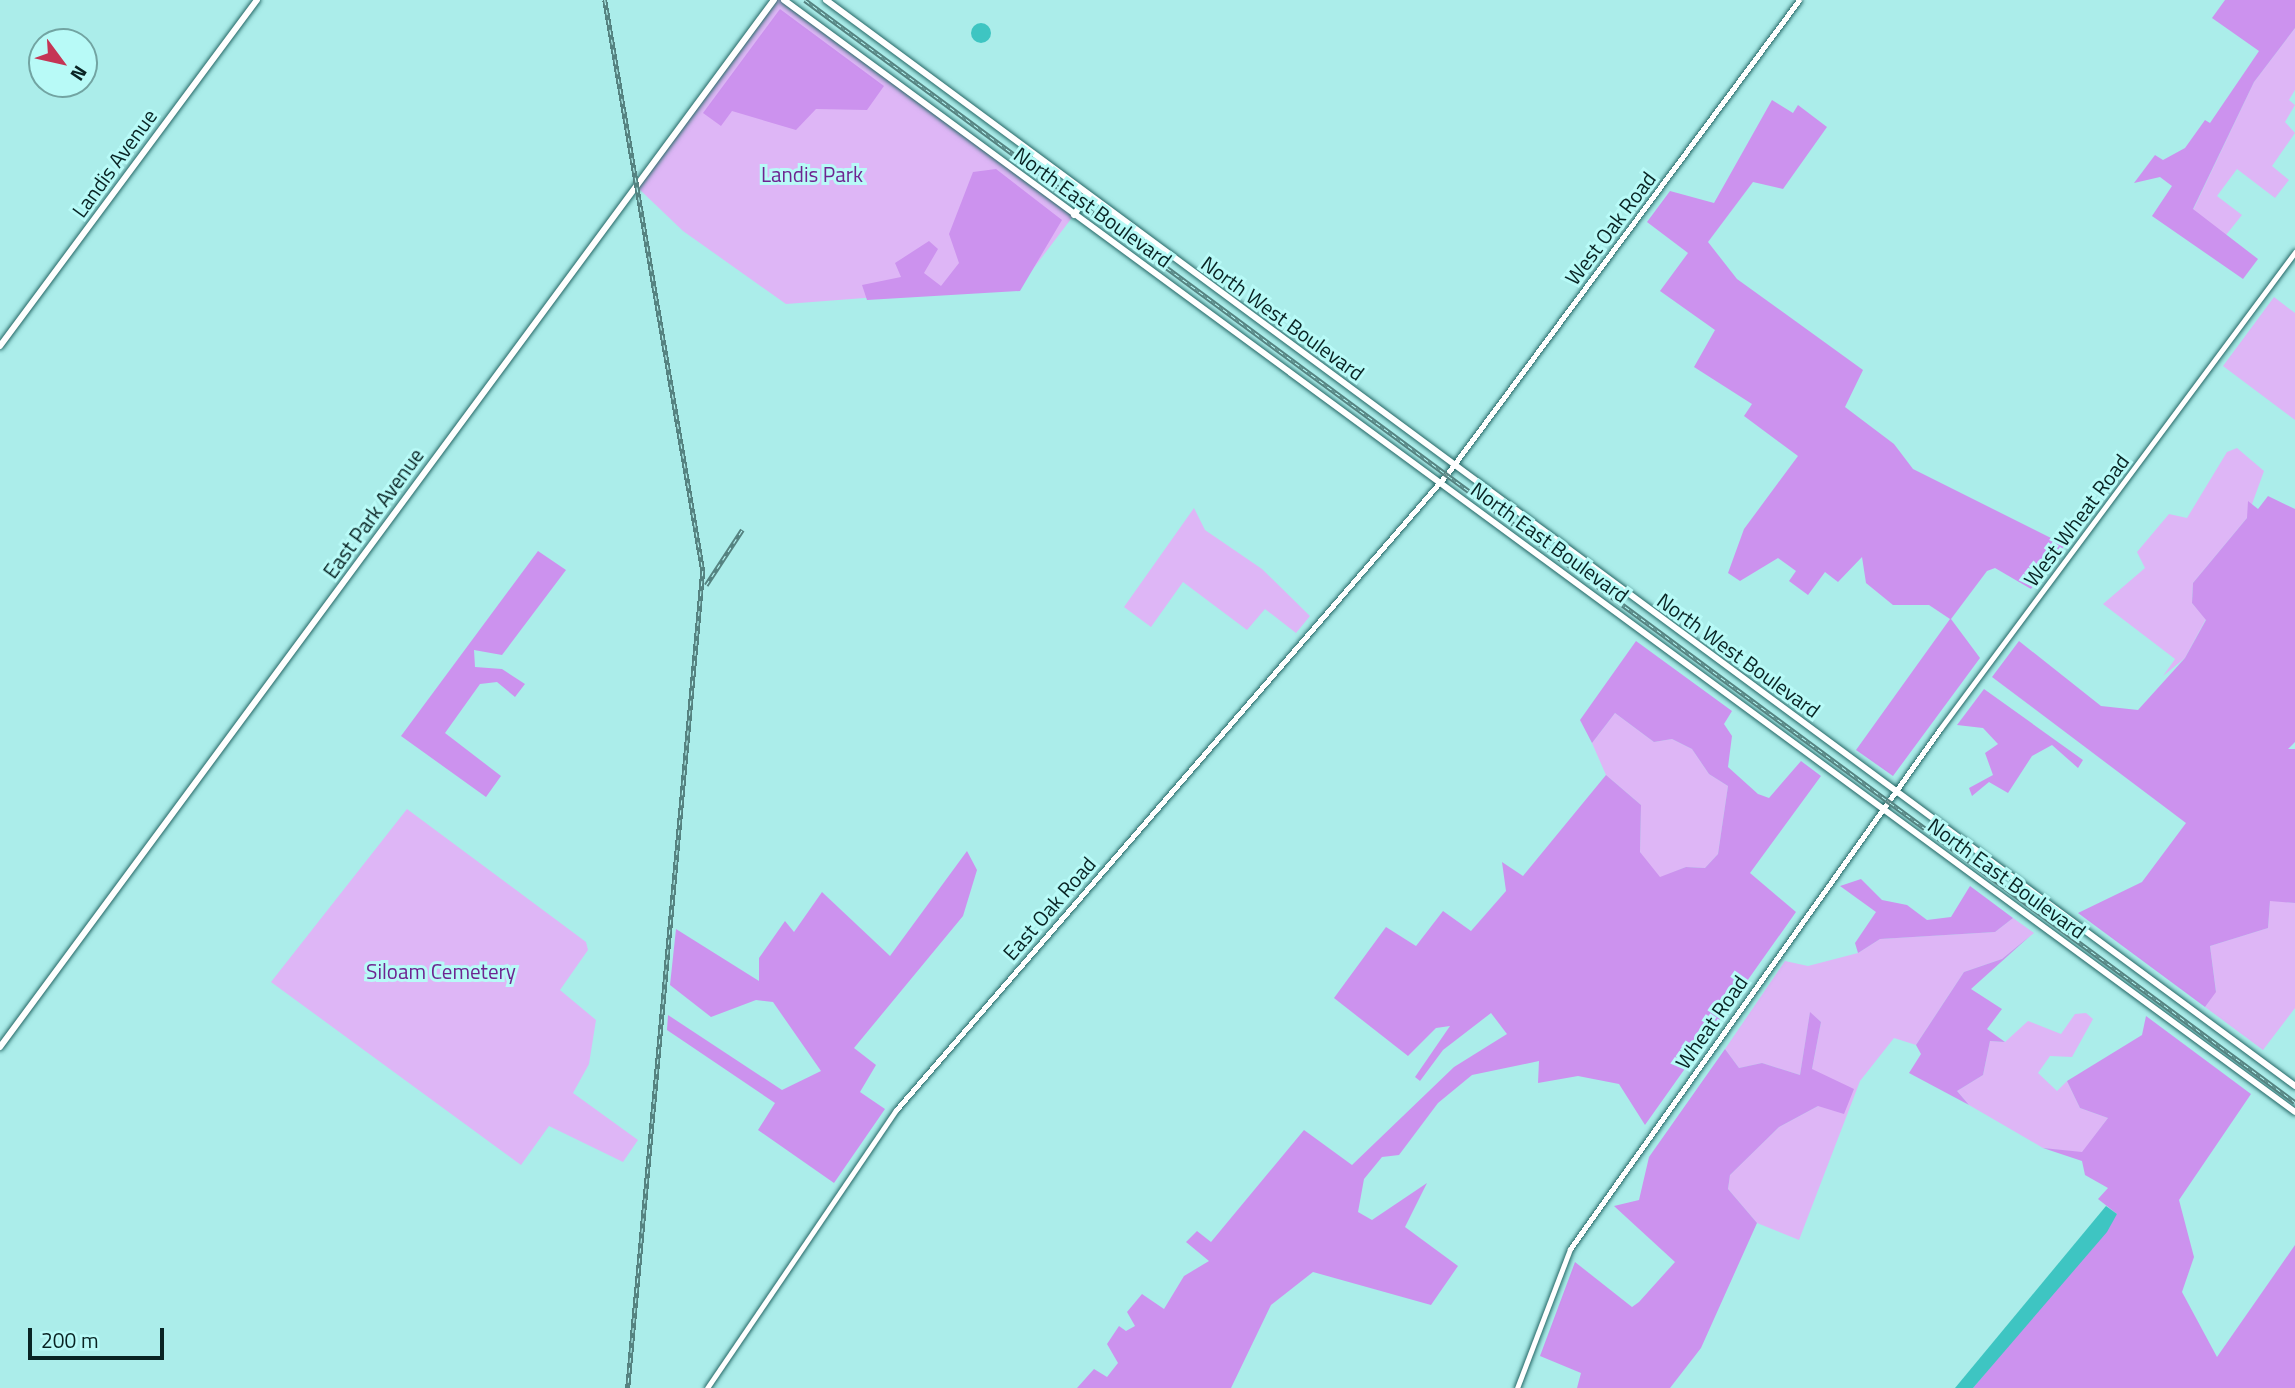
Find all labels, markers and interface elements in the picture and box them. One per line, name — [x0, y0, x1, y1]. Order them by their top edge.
north arrow — [28, 28, 98, 98]
text: N — [64, 60, 95, 87]
street label: Landis Avenue — [66, 104, 162, 222]
street label: North East Boulevard — [1009, 141, 1177, 273]
park label: Landis Park — [761, 161, 863, 187]
street label: West Oak Road — [1559, 166, 1661, 290]
street label: North West Boulevard — [1197, 250, 1369, 386]
street label: East Park Avenue — [317, 443, 429, 583]
street label: West Wheat Road — [2018, 449, 2134, 591]
street label: North East Boulevard — [1466, 476, 1634, 608]
street label: North West Boulevard — [1653, 587, 1825, 723]
street label: North East Boulevard — [1923, 812, 2091, 944]
street label: East Oak Road — [997, 851, 1101, 965]
park label: Siloam Cemetery — [366, 958, 516, 984]
street label: Wheat Road — [1670, 970, 1752, 1074]
scale bar — [32, 1314, 168, 1358]
text: 200 m — [41, 1324, 98, 1356]

